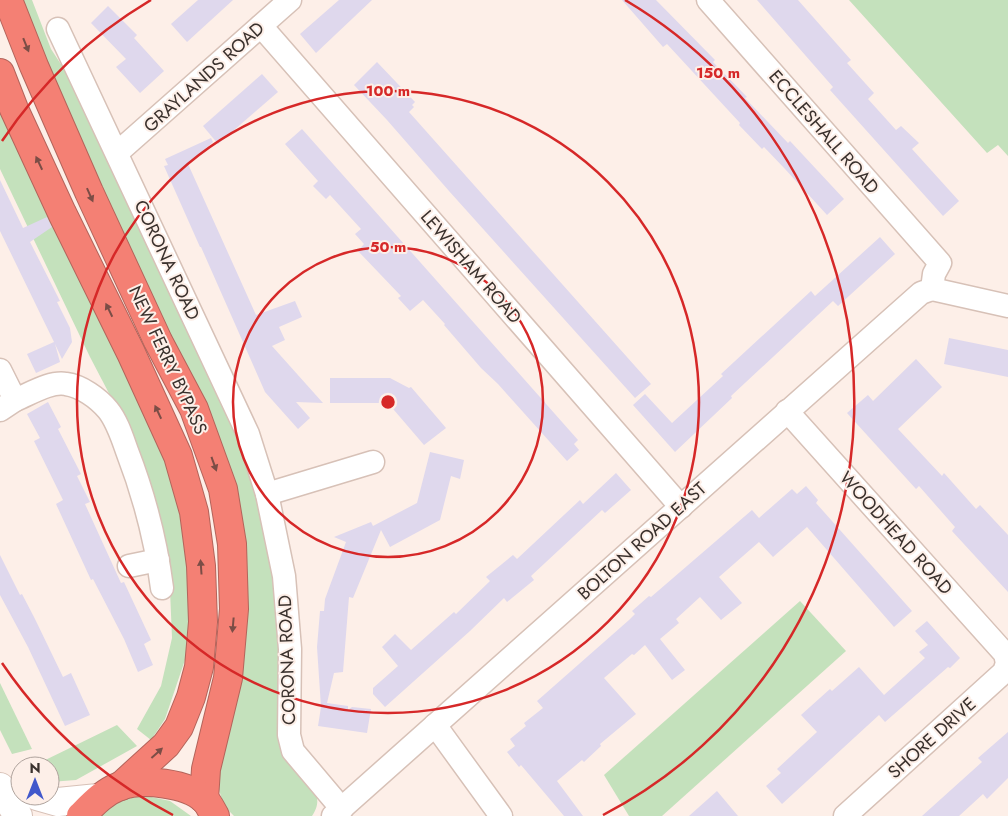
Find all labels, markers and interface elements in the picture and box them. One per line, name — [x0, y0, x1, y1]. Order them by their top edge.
street label: GRAYLANDS ROAD — [138, 16, 270, 138]
one-way arrow — [22, 38, 30, 52]
text: 150 m — [696, 62, 740, 84]
street label: ECCLESHALL ROAD — [763, 64, 885, 200]
text: 100 m — [366, 80, 410, 102]
one-way arrow — [35, 156, 43, 170]
one-way arrow — [86, 187, 94, 202]
street label: CORONA ROAD — [128, 196, 206, 324]
street label: LEWISHAM ROAD — [414, 205, 528, 329]
text: 50 m — [370, 236, 406, 258]
street label: NEW FERRY BYPASS — [122, 281, 214, 439]
one-way arrow — [105, 302, 113, 317]
centre of rings — [379, 393, 397, 411]
one-way arrow — [154, 405, 162, 419]
one-way arrow — [211, 457, 218, 472]
street label: WOODHEAD ROAD — [833, 465, 959, 601]
street label: BOLTON ROAD EAST — [572, 476, 713, 606]
one-way arrow — [196, 559, 204, 575]
street label: CORONA ROAD — [272, 595, 302, 725]
one-way arrow — [229, 617, 237, 633]
street label: SHORE DRIVE — [882, 691, 982, 785]
one-way arrow — [151, 747, 163, 759]
north arrow — [10, 756, 60, 806]
text: N — [29, 758, 41, 778]

